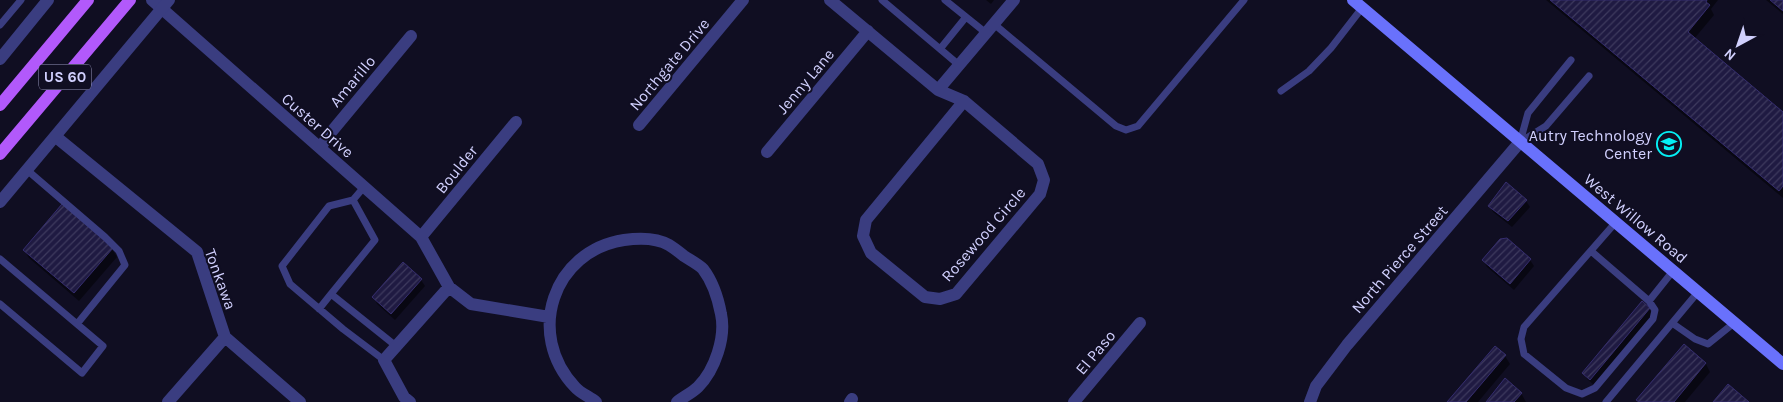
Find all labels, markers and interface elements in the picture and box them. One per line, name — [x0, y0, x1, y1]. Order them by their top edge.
street label: Northgate Drive — [625, 14, 713, 114]
north arrow — [1713, 20, 1763, 70]
street label: Jenny Lane — [773, 45, 838, 118]
text: N — [1721, 45, 1739, 64]
street label: Amarillo — [325, 52, 379, 111]
road number: US 60 — [39, 64, 91, 90]
street label: Custer Drive — [278, 89, 358, 162]
place label: Autry Technology Center — [1529, 126, 1653, 163]
school or university icon: Autry Technology Center — [1656, 131, 1682, 157]
street label: Boulder — [431, 141, 482, 197]
street label: West Willow Road — [1580, 170, 1691, 267]
street label: Rosewood Circle — [937, 183, 1030, 285]
street label: North Pierce Street — [1347, 201, 1451, 317]
street label: Tonkawa — [201, 246, 240, 312]
street label: El Paso — [1071, 326, 1119, 378]

